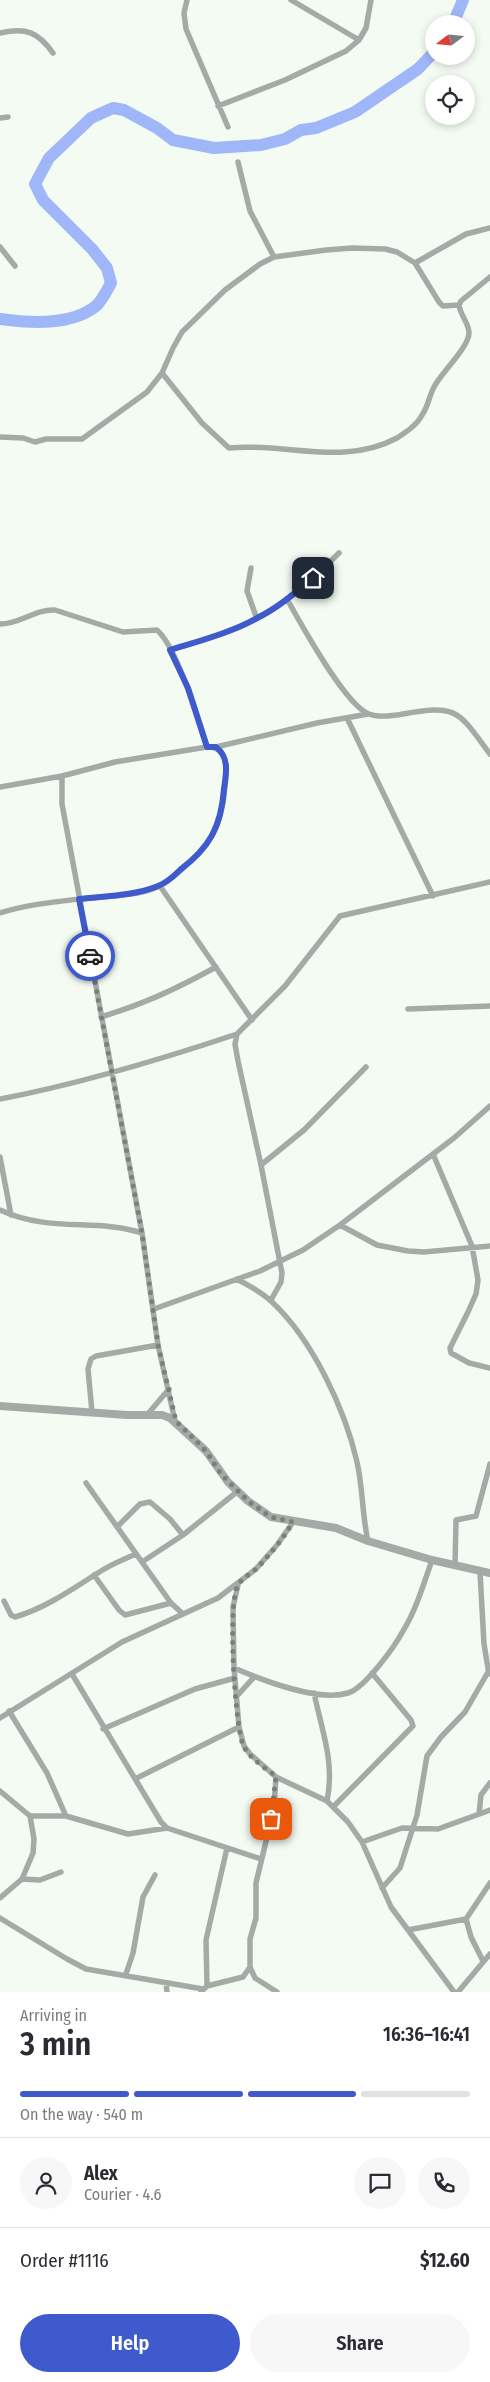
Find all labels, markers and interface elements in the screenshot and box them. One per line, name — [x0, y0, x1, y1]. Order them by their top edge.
north arrow — [425, 15, 475, 65]
map controls — [425, 15, 475, 125]
button: locate — [425, 75, 475, 125]
pin — [292, 557, 334, 599]
icon: home — [299, 564, 327, 592]
courier — [65, 931, 115, 981]
icon: car — [76, 942, 104, 970]
pin — [250, 1798, 292, 1840]
icon: bag — [257, 1805, 285, 1833]
text: Arriving in — [20, 2006, 87, 2025]
text: 16:36–16:41 — [383, 2023, 470, 2046]
text: 3 min — [20, 2025, 91, 2063]
text: On the way · 540 m — [20, 2105, 143, 2124]
button: person — [20, 2157, 72, 2209]
button: chat — [354, 2157, 406, 2209]
button: phone — [418, 2157, 470, 2209]
text: Alex — [84, 2162, 118, 2185]
text: Courier · 4.6 — [84, 2185, 162, 2204]
text: Order #1116 — [20, 2249, 109, 2272]
text: $12.60 — [420, 2249, 470, 2272]
button: Help — [20, 2314, 240, 2372]
button: Share — [250, 2314, 470, 2372]

